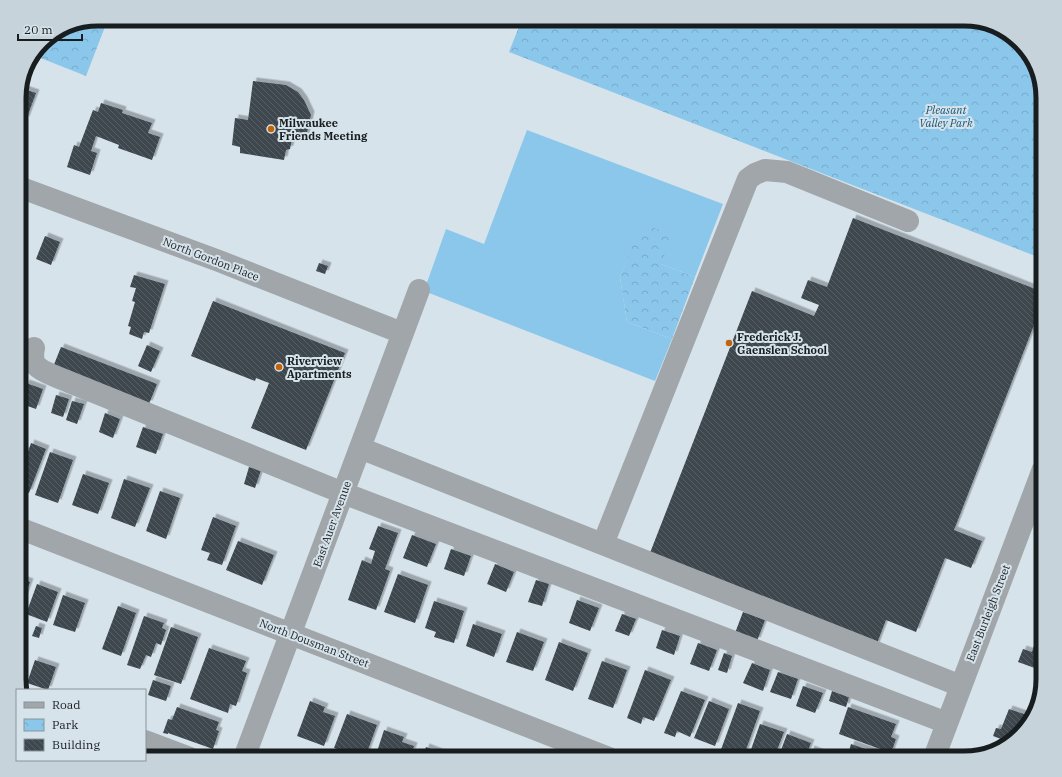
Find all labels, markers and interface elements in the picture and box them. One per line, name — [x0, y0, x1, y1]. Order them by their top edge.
scale bar — [18, 16, 82, 42]
text: 20 m — [24, 22, 53, 37]
park label: Pleasant Valley Park — [919, 103, 973, 130]
place label: Milwaukee Friends Meeting — [279, 116, 368, 143]
marker: Milwaukee Friends Meeting — [266, 124, 276, 134]
street label: North Gordon Place — [161, 234, 261, 284]
place label: Frederick J. Gaenslen School — [737, 330, 828, 357]
marker: Frederick J. Gaenslen School — [724, 338, 734, 348]
place label: Riverview Apartments — [287, 354, 352, 381]
marker: Riverview Apartments — [274, 362, 284, 372]
street label: East Auer Avenue — [310, 479, 354, 569]
street label: East Burleigh Street — [963, 562, 1013, 663]
street label: North Dousman Street — [257, 616, 371, 670]
legend — [16, 689, 146, 761]
text: Road — [52, 697, 81, 712]
text: Park — [52, 717, 78, 732]
text: Building — [52, 737, 100, 752]

